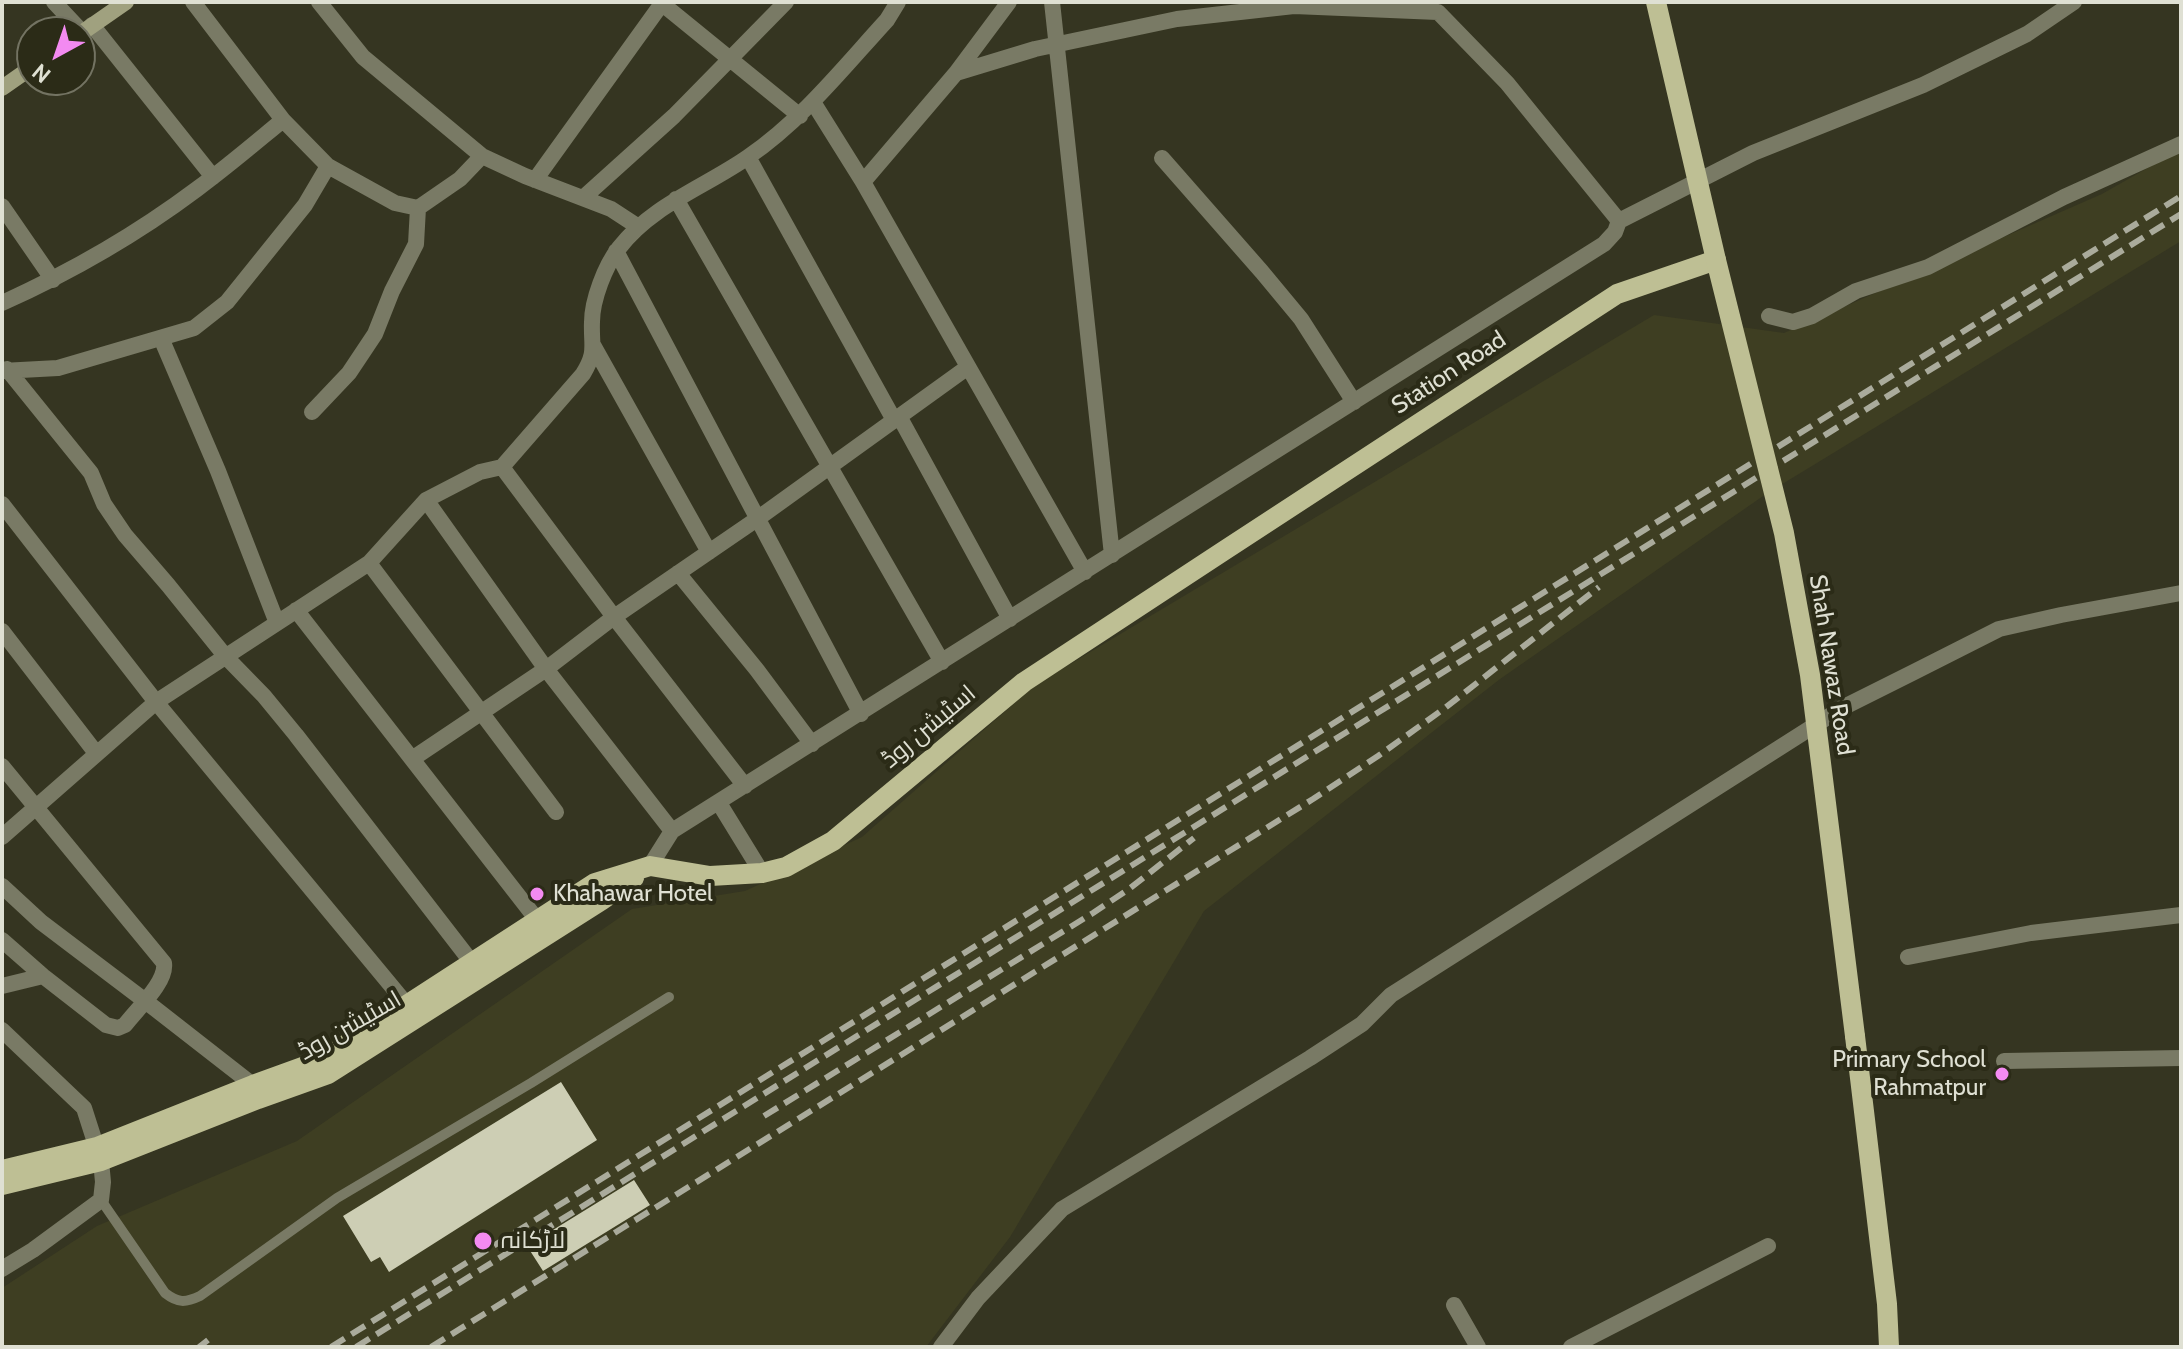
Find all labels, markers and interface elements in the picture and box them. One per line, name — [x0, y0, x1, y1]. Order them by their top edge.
north arrow — [16, 16, 96, 96]
text: N — [27, 58, 56, 89]
street label: Station Road — [1387, 325, 1511, 421]
street label: Shah Nawaz Road — [1803, 573, 1859, 757]
street label: اسٹیشن روڈ — [876, 679, 982, 775]
place label: Khahawar Hotel — [553, 880, 713, 908]
marker: Khahawar Hotel — [528, 885, 546, 903]
street label: اسٹیشن روڈ — [294, 985, 406, 1067]
place label: Primary School Rahmatpur — [1832, 1046, 1986, 1102]
marker: Primary School Rahmatpur — [1993, 1065, 2011, 1083]
place label: لاڑکانہ — [501, 1227, 565, 1255]
marker: لاڑکانہ — [472, 1230, 494, 1252]

